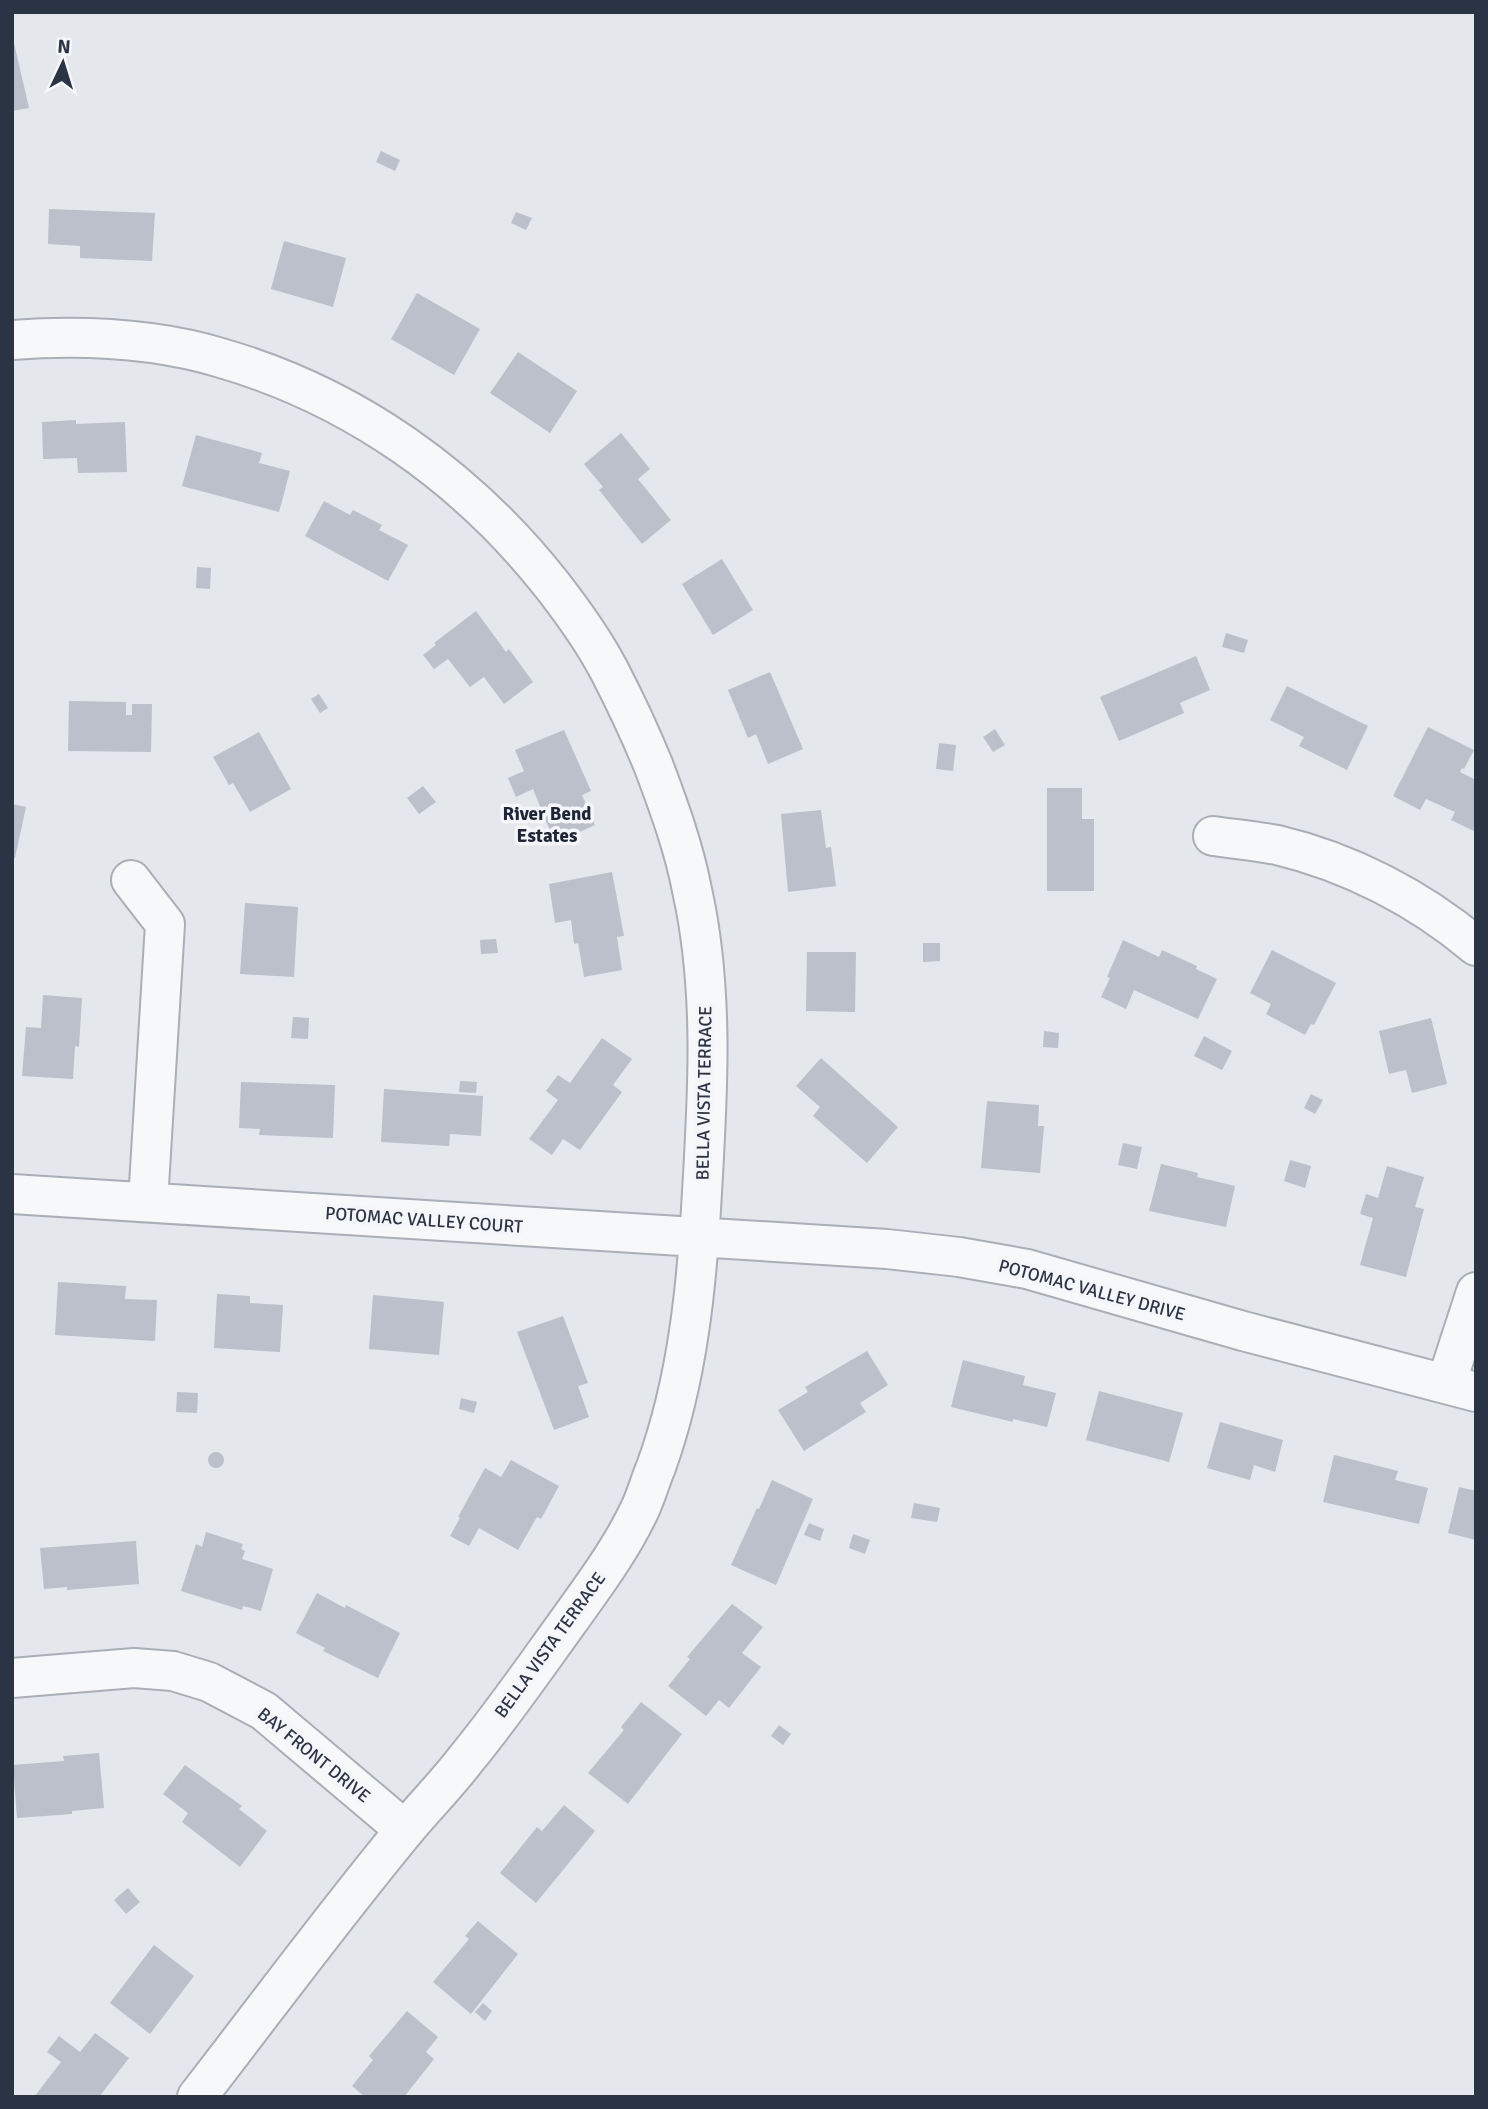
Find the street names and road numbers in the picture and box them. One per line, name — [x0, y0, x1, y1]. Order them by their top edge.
street label: BELLA VISTA TERRACE — [691, 1005, 717, 1181]
street label: POTOMAC VALLEY COURT — [324, 1202, 524, 1238]
street label: POTOMAC VALLEY DRIVE — [996, 1254, 1188, 1326]
street label: BELLA VISTA TERRACE — [490, 1568, 610, 1722]
street label: BAY FRONT DRIVE — [253, 1703, 375, 1807]

